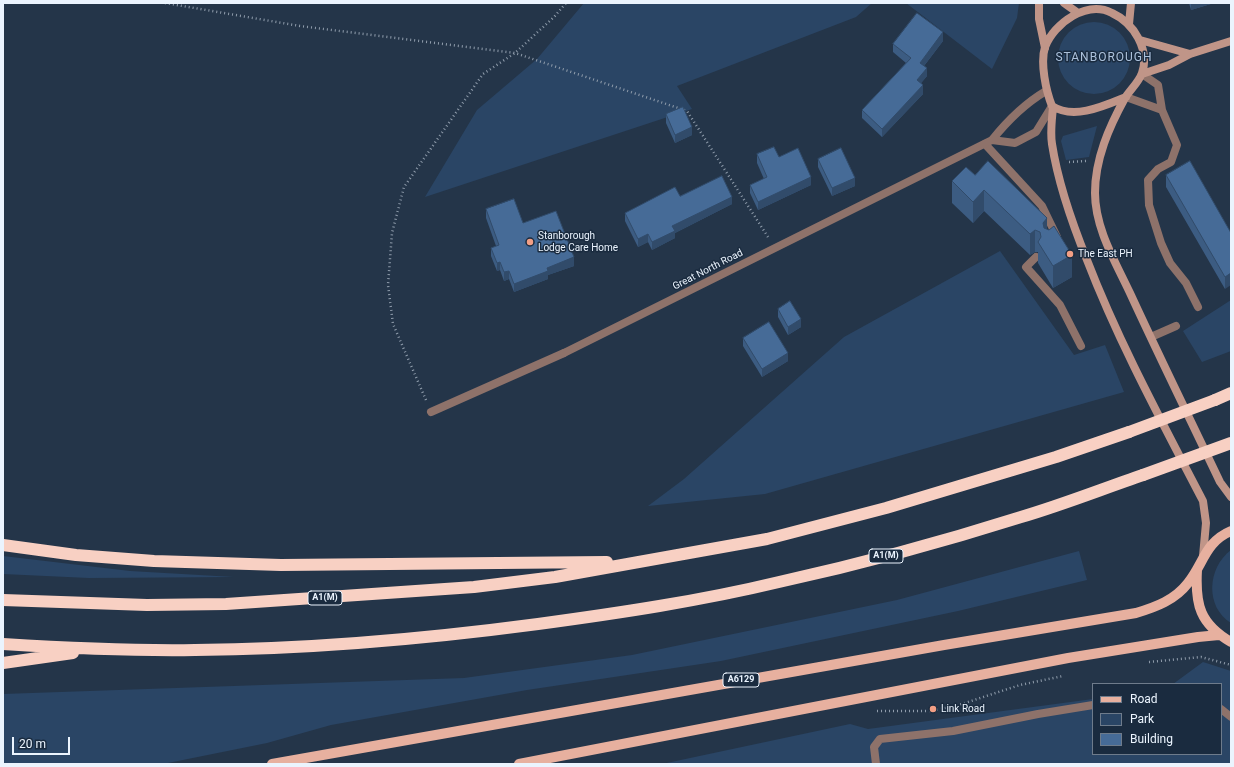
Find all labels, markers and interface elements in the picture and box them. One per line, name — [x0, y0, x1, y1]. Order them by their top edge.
district label: STANBOROUGH — [1055, 51, 1153, 65]
place label: Stanborough Lodge Care Home — [538, 230, 618, 254]
marker: Stanborough Lodge Care Home — [525, 237, 535, 247]
street label: Great North Road — [671, 247, 745, 293]
place label: The East PH — [1078, 248, 1133, 260]
marker: The East PH — [1065, 249, 1075, 259]
road number: A1(M) — [869, 549, 903, 563]
road number: A1(M) — [308, 591, 342, 605]
road number: A6129 — [723, 673, 759, 687]
legend — [1092, 683, 1222, 755]
text: Road — [1130, 692, 1158, 706]
place label: Link Road — [941, 703, 985, 715]
marker: Link Road — [928, 704, 938, 714]
text: Park — [1130, 712, 1154, 726]
scale bar — [14, 729, 72, 755]
text: Building — [1130, 732, 1173, 746]
text: 20 m — [19, 737, 46, 751]

